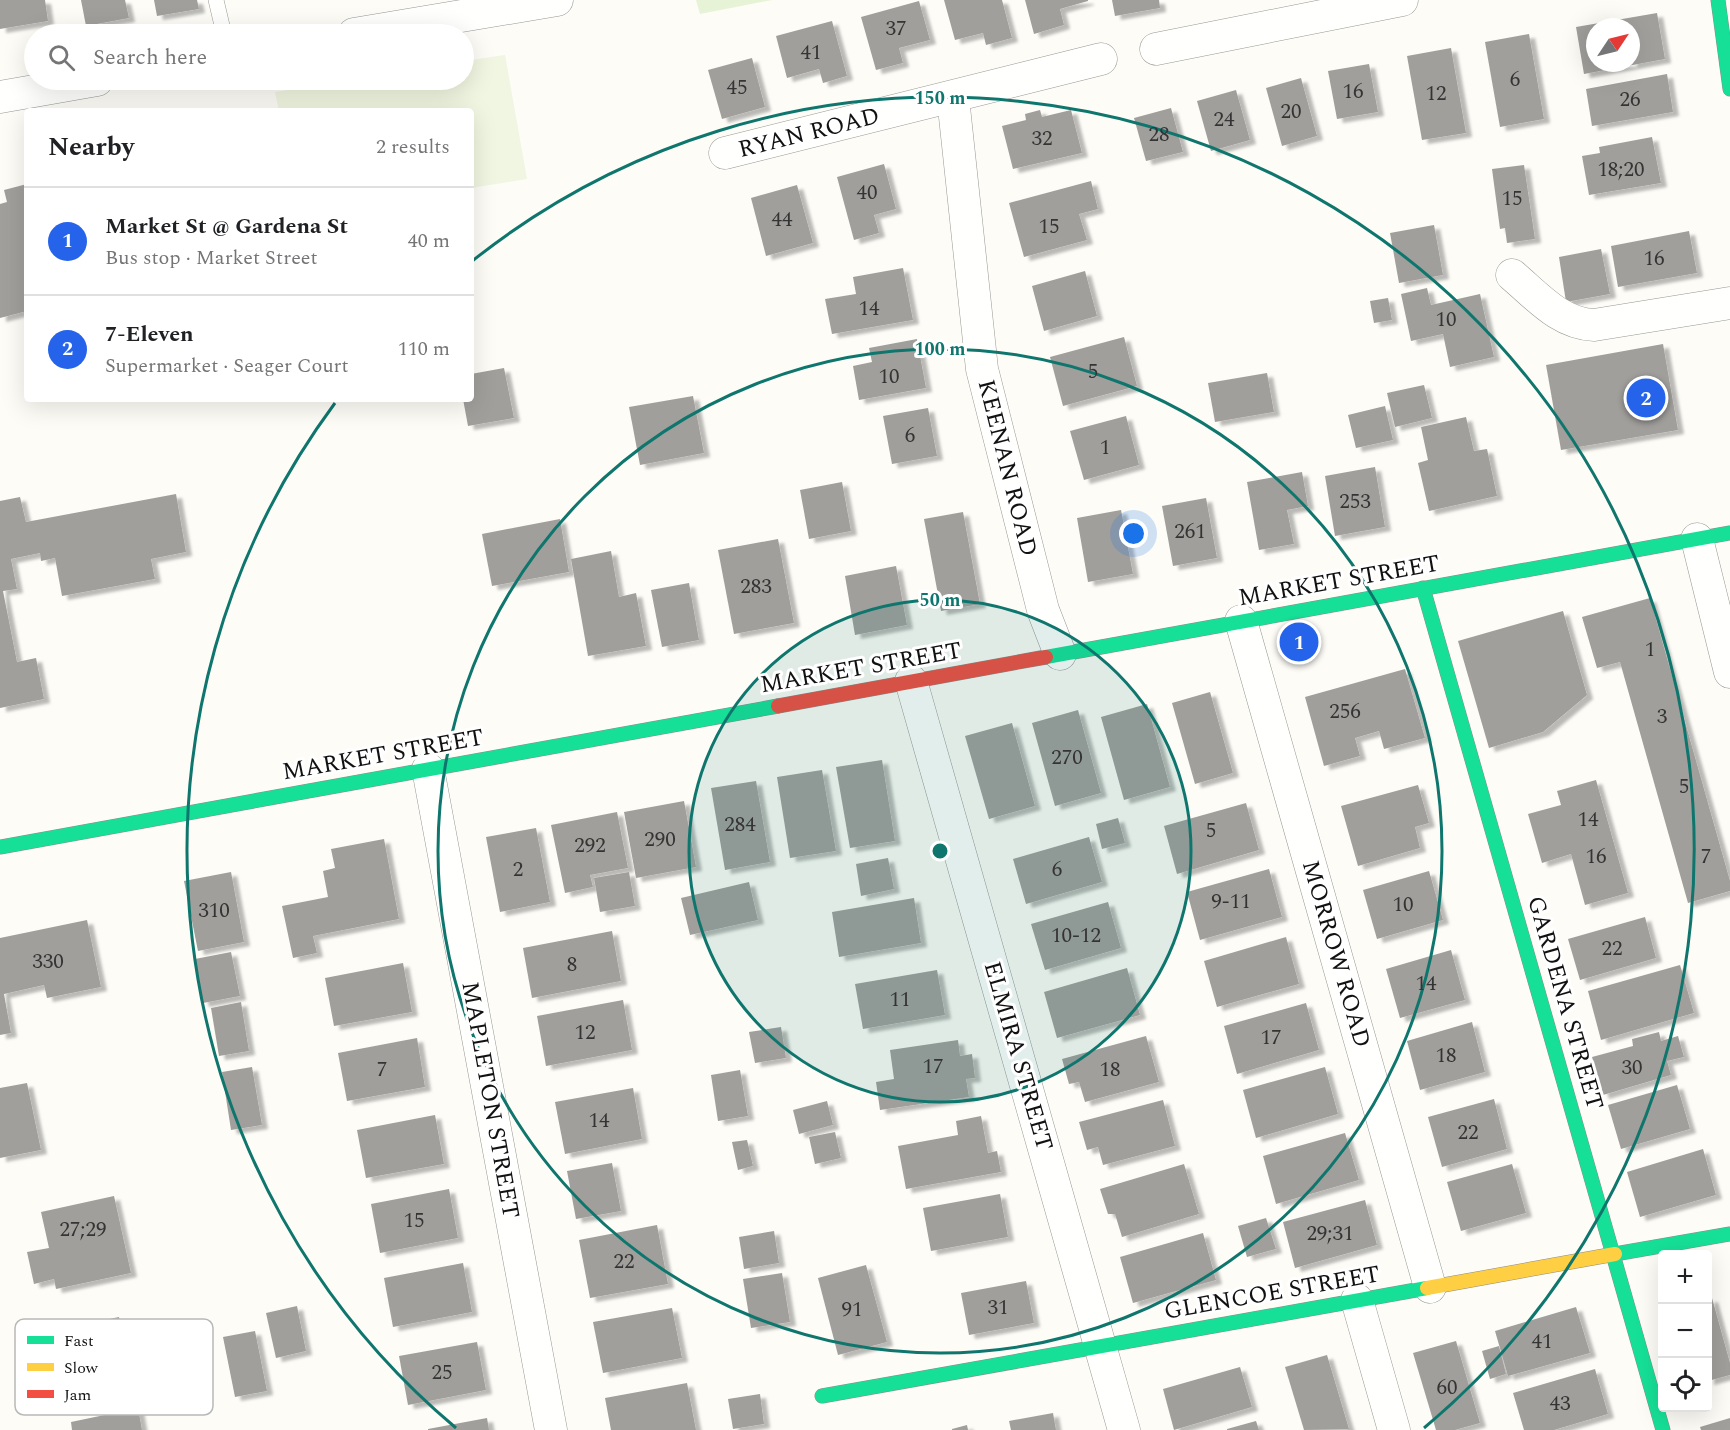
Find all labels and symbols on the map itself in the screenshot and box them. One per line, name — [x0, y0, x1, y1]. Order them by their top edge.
house number: 37 — [886, 13, 907, 45]
north arrow — [1586, 18, 1640, 72]
house number: 41 — [801, 37, 822, 69]
house number: 6 — [1510, 64, 1520, 96]
house number: 45 — [727, 72, 748, 104]
house number: 16 — [1343, 76, 1364, 108]
house number: 12 — [1426, 78, 1447, 110]
house number: 26 — [1620, 84, 1641, 116]
text: 150 m — [914, 85, 966, 112]
house number: 20 — [1281, 96, 1302, 128]
street label: RYAN ROAD — [734, 98, 884, 168]
house number: 24 — [1214, 104, 1235, 136]
house number: 28 — [1149, 119, 1170, 151]
house number: 32 — [1032, 123, 1053, 155]
house number: 18;20 — [1597, 154, 1645, 186]
house number: 40 — [857, 177, 878, 209]
house number: 15 — [1502, 183, 1523, 215]
house number: 44 — [772, 204, 793, 236]
house number: 15 — [1039, 211, 1060, 243]
house number: 16 — [1644, 243, 1665, 275]
house number: 14 — [859, 293, 880, 325]
house number: 10 — [1436, 304, 1457, 336]
text: 100 m — [914, 336, 966, 363]
house number: 5 — [1088, 356, 1098, 388]
house number: 10 — [879, 361, 900, 393]
street label: KEENAN ROAD — [968, 376, 1046, 560]
pin: 2 — [1626, 376, 1666, 420]
house number: 6 — [905, 420, 915, 452]
house number: 1 — [1100, 432, 1110, 464]
house number: 253 — [1339, 486, 1371, 518]
house number: 261 — [1174, 516, 1206, 548]
your location — [1119, 519, 1148, 548]
street label: MARKET STREET — [1235, 546, 1443, 616]
house number: 283 — [740, 571, 772, 603]
text: 50 m — [920, 587, 960, 614]
pin: 1 — [1280, 620, 1318, 664]
street label: MARKET STREET — [757, 633, 965, 703]
house number: 1 — [1645, 634, 1655, 666]
house number: 256 — [1329, 696, 1361, 728]
house number: 3 — [1657, 701, 1668, 733]
street label: MARKET STREET — [279, 720, 487, 790]
house number: 270 — [1051, 742, 1083, 774]
house number: 5 — [1679, 771, 1689, 803]
house number: 14 — [1578, 804, 1599, 836]
house number: 284 — [724, 809, 756, 841]
house number: 5 — [1206, 815, 1216, 847]
house number: 290 — [644, 824, 676, 856]
house number: 292 — [574, 830, 606, 862]
centre of rings — [930, 841, 950, 861]
house number: 16 — [1586, 841, 1607, 873]
house number: 7 — [1701, 841, 1711, 873]
house number: 2 — [513, 854, 523, 886]
house number: 6 — [1052, 854, 1062, 886]
street label: MORROW ROAD — [1292, 856, 1380, 1052]
house number: 9-11 — [1211, 886, 1251, 918]
house number: 10 — [1393, 889, 1414, 921]
street label: GARDENA STREET — [1517, 892, 1613, 1114]
house number: 310 — [198, 895, 230, 927]
house number: 10-12 — [1051, 920, 1101, 952]
house number: 22 — [1602, 933, 1623, 965]
house number: 330 — [32, 946, 64, 978]
house number: 8 — [567, 949, 577, 981]
street label: ELMIRA STREET — [974, 957, 1062, 1155]
house number: 14 — [1416, 968, 1437, 1000]
street label: MAPLETON STREET — [451, 979, 529, 1221]
house number: 11 — [890, 984, 911, 1016]
house number: 12 — [575, 1017, 596, 1049]
house number: 17 — [1261, 1022, 1282, 1054]
house number: 18 — [1436, 1040, 1457, 1072]
house number: 17 — [923, 1051, 944, 1083]
house number: 30 — [1622, 1052, 1643, 1084]
house number: 7 — [377, 1054, 387, 1086]
house number: 18 — [1100, 1054, 1121, 1086]
house number: 14 — [589, 1105, 610, 1137]
house number: 22 — [1458, 1117, 1479, 1149]
house number: 15 — [404, 1205, 425, 1237]
house number: 27;29 — [59, 1214, 107, 1246]
house number: 29;31 — [1306, 1218, 1354, 1250]
house number: 22 — [614, 1246, 635, 1278]
street label: GLENCOE STREET — [1161, 1256, 1383, 1330]
house number: 31 — [988, 1292, 1009, 1324]
house number: 91 — [842, 1294, 863, 1326]
legend — [15, 1319, 213, 1415]
house number: 41 — [1532, 1326, 1553, 1358]
text: Fast — [64, 1329, 94, 1353]
text: Slow — [64, 1356, 99, 1380]
house number: 25 — [432, 1357, 453, 1389]
house number: 60 — [1437, 1372, 1458, 1404]
text: Jam — [64, 1383, 92, 1407]
house number: 43 — [1550, 1388, 1571, 1420]

